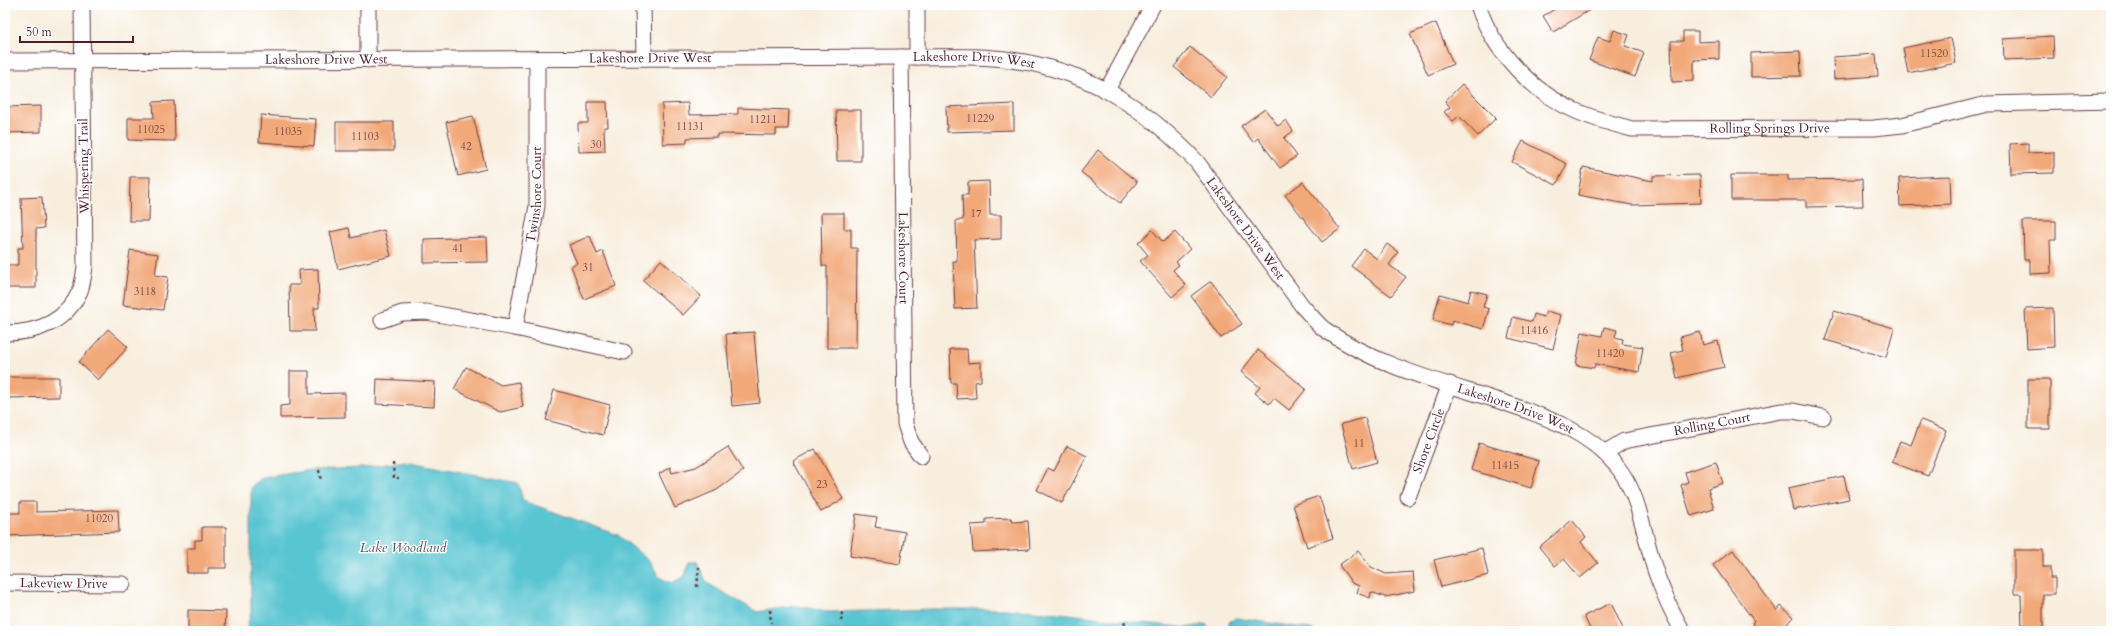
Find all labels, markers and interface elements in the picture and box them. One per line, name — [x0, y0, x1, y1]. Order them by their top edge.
scale bar — [20, 18, 133, 44]
text: 50 m — [26, 24, 53, 40]
house number: 11520 — [1920, 46, 1948, 61]
street label: Lakeshore Drive West — [913, 48, 1037, 73]
street label: Lakeshore Drive West — [589, 49, 711, 67]
street label: Lakeshore Drive West — [265, 50, 387, 69]
house number: 11229 — [966, 111, 994, 126]
house number: 11211 — [749, 112, 777, 127]
street label: Whispering Trail — [74, 117, 94, 215]
house number: 11131 — [676, 119, 704, 134]
street label: Rolling Springs Drive — [1709, 119, 1830, 138]
house number: 11025 — [137, 122, 165, 137]
house number: 11035 — [274, 124, 302, 139]
house number: 11103 — [351, 129, 379, 144]
house number: 30 — [590, 137, 602, 152]
house number: 42 — [460, 139, 472, 154]
street label: Twinshore Court — [522, 147, 546, 244]
street label: Lakeshore Drive West — [1202, 174, 1289, 283]
house number: 17 — [970, 206, 982, 221]
street label: Lakeshore Court — [894, 212, 913, 304]
house number: 41 — [452, 241, 464, 256]
house number: 31 — [582, 260, 594, 275]
house number: 3118 — [134, 284, 156, 299]
house number: 11416 — [1520, 323, 1548, 338]
house number: 11420 — [1596, 346, 1624, 361]
street label: Lakeshore Drive West — [1455, 379, 1577, 438]
street label: Shore Circle — [1409, 405, 1449, 476]
street label: Rolling Court — [1672, 408, 1752, 440]
house number: 11 — [1353, 436, 1365, 451]
house number: 11415 — [1491, 458, 1519, 473]
house number: 23 — [816, 477, 828, 492]
house number: 11020 — [85, 511, 113, 526]
water label: Lake Woodland — [360, 538, 447, 557]
street label: Lakeview Drive — [20, 574, 108, 593]

